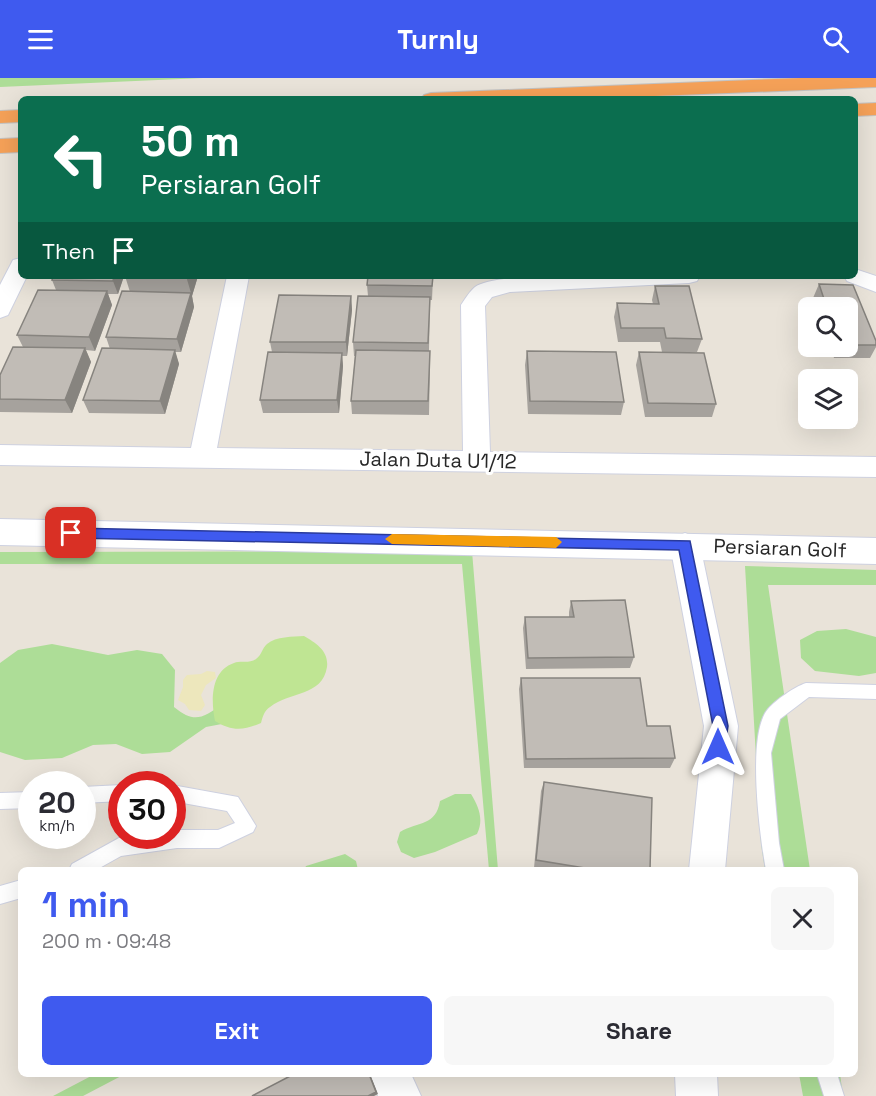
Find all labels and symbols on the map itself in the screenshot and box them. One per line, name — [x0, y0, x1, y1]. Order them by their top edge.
street label: Jalan Duta U1/12 — [359, 446, 517, 474]
pin — [45, 507, 96, 558]
street label: Persiaran Golf — [713, 533, 847, 563]
position arrow — [686, 715, 750, 779]
speed limit sign: 30 — [108, 771, 186, 849]

